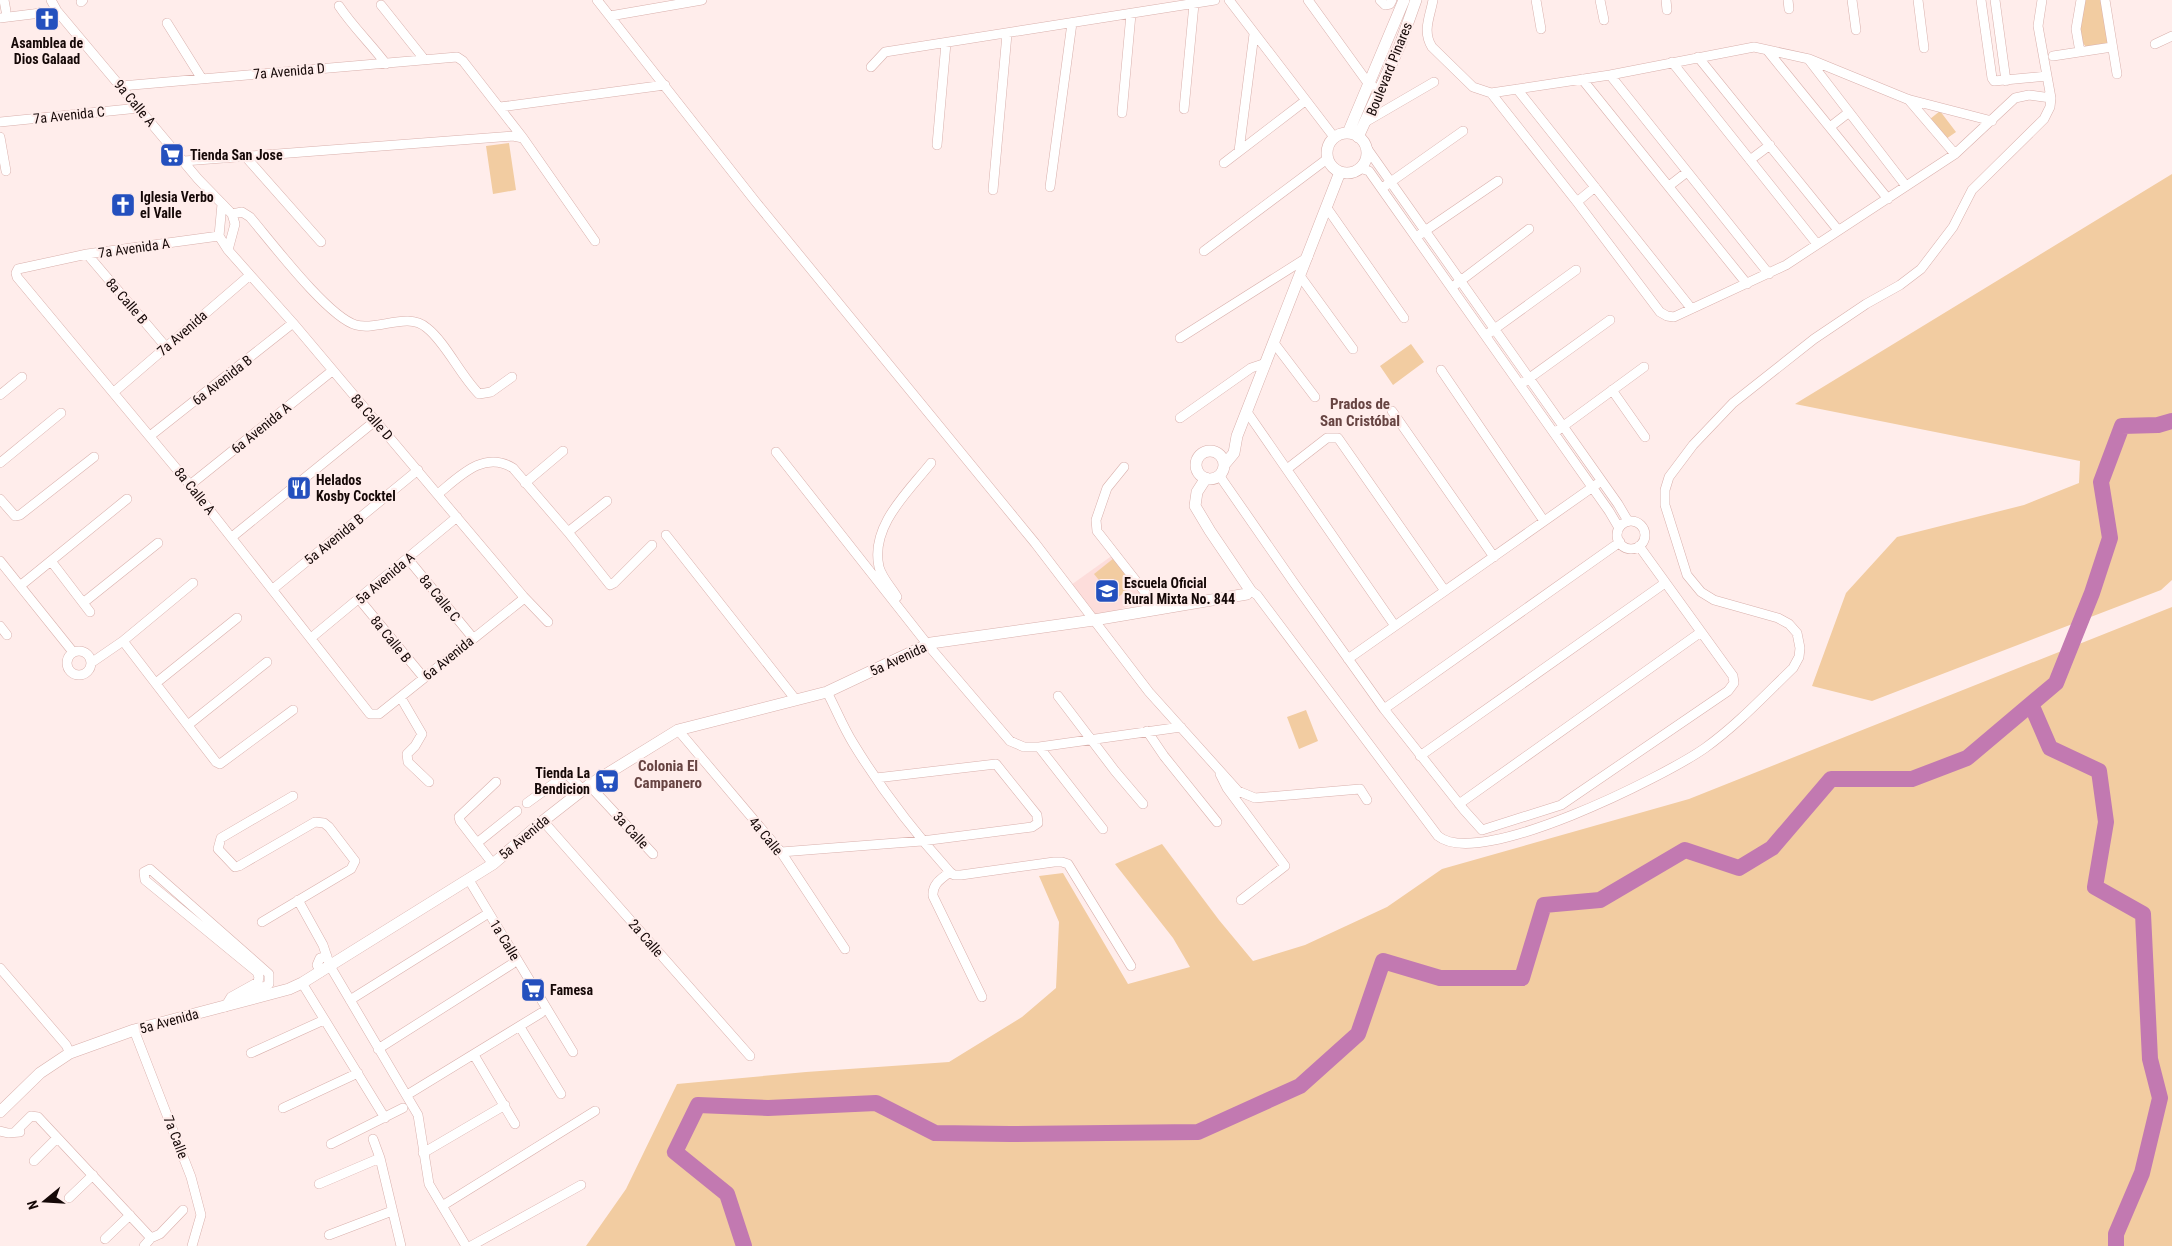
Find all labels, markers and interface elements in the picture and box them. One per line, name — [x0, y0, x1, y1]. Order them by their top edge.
church icon: Asamblea de Dios Galaad — [34, 6, 60, 32]
street label: Boulevard Pinares — [1363, 20, 1415, 118]
place label: Asamblea de Dios Galaad — [11, 35, 83, 67]
street label: 7a Avenida D — [253, 60, 326, 82]
street label: 9a Calle A — [111, 77, 159, 129]
street label: 7a Avenida C — [32, 103, 106, 127]
supermarket icon: Tienda San Jose — [159, 142, 185, 168]
place label: Tienda San Jose — [190, 147, 283, 163]
place label: Iglesia Verbo el Valle — [140, 189, 214, 221]
church icon: Iglesia Verbo el Valle — [110, 192, 136, 218]
street label: 7a Avenida A — [97, 235, 171, 261]
street label: 8a Calle B — [103, 275, 151, 327]
street label: 7a Avenida — [154, 307, 210, 359]
street label: 6a Avenida B — [189, 352, 255, 408]
street label: 8a Calle D — [348, 391, 396, 443]
district label: Prados de San Cristóbal — [1320, 395, 1400, 430]
street label: 6a Avenida A — [228, 399, 294, 457]
street label: 8a Calle A — [171, 464, 219, 518]
place label: Helados Kosby Cocktel — [316, 472, 396, 504]
restaurant icon: Helados Kosby Cocktel — [286, 475, 312, 501]
street label: 5a Avenida B — [301, 510, 367, 568]
street label: 5a Avenida A — [352, 549, 418, 607]
street label: 8a Calle C — [416, 571, 464, 625]
place label: Escuela Oficial Rural Mixta No. 844 — [1124, 575, 1235, 607]
school or university icon: Escuela Oficial Rural Mixta No. 844 — [1094, 578, 1120, 604]
street label: 8a Calle B — [367, 612, 415, 666]
street label: 6a Avenida — [419, 633, 477, 683]
street label: 5a Avenida — [867, 639, 929, 679]
district label: Colonia El Campanero — [634, 757, 702, 792]
place label: Tienda La Bendicion — [534, 765, 590, 797]
supermarket icon: Tienda La Bendicion — [594, 768, 620, 794]
street label: 3a Calle — [610, 808, 652, 852]
street label: 5a Avenida — [496, 811, 552, 863]
street label: 4a Calle — [746, 814, 786, 859]
street label: 2a Calle — [625, 916, 667, 960]
street label: 1a Calle — [487, 917, 524, 964]
supermarket icon: Famesa — [520, 977, 546, 1003]
place label: Famesa — [550, 982, 593, 998]
street label: 5a Avenida — [138, 1005, 200, 1037]
street label: 7a Calle — [161, 1113, 192, 1161]
north arrow — [20, 1176, 70, 1226]
text: N — [24, 1198, 42, 1212]

